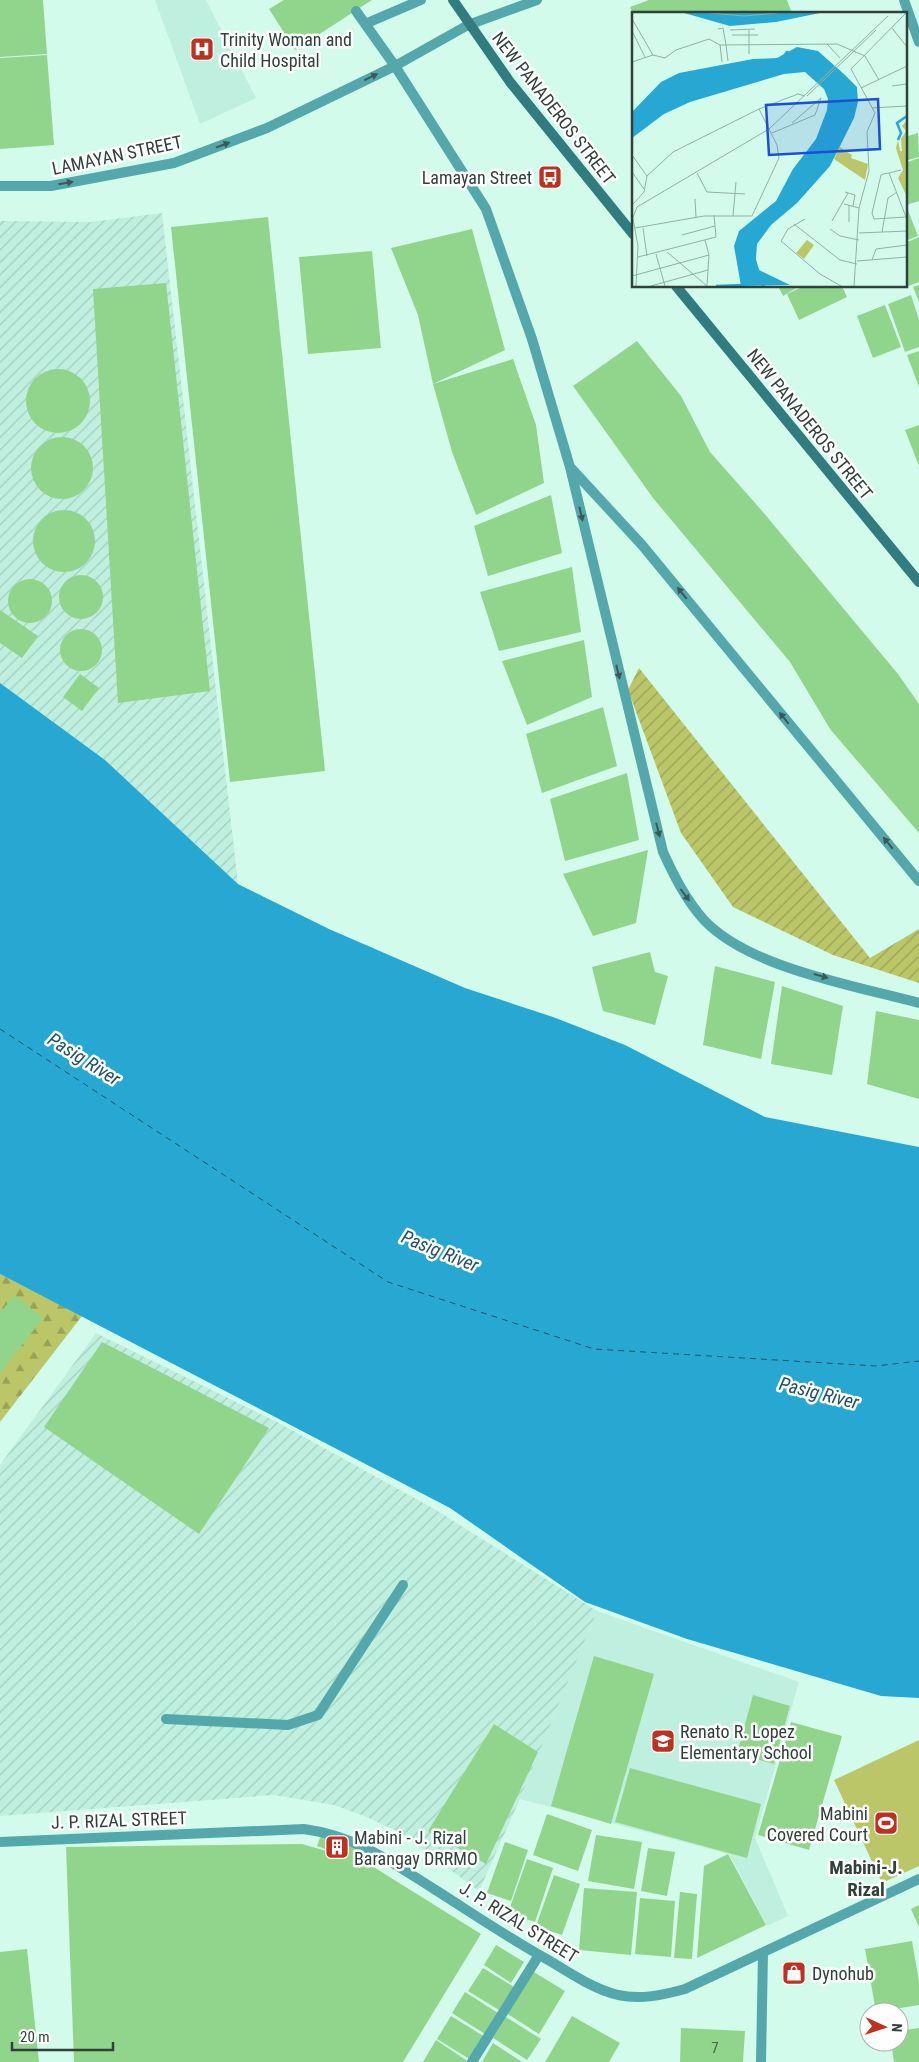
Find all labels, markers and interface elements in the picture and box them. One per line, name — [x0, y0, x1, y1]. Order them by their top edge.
inset map — [632, 12, 906, 288]
street label: NEW PANADEROS STREET — [488, 28, 620, 188]
place label: Trinity Woman and Child Hospital — [220, 29, 352, 71]
hospital icon: Trinity Woman and Child Hospital — [189, 36, 215, 62]
one-way arrow — [364, 73, 378, 81]
street label: LAMAYAN STREET — [50, 131, 184, 179]
one-way arrow — [216, 141, 231, 148]
bus stop icon: Lamayan Street — [537, 164, 563, 190]
place label: Lamayan Street — [422, 167, 532, 188]
one-way arrow — [58, 179, 74, 187]
street label: NEW PANADEROS STREET — [743, 345, 877, 503]
one-way arrow — [577, 507, 585, 522]
one-way arrow — [676, 586, 687, 599]
one-way arrow — [615, 665, 623, 680]
one-way arrow — [779, 712, 790, 725]
one-way arrow — [654, 822, 662, 837]
one-way arrow — [883, 837, 894, 850]
one-way arrow — [680, 888, 690, 902]
one-way arrow — [813, 973, 828, 981]
water label: Pasig River — [44, 1028, 125, 1090]
water label: Pasig River — [398, 1225, 482, 1277]
water label: Pasig River — [777, 1372, 861, 1414]
place label: Renato R. Lopez Elementary School — [680, 1721, 812, 1763]
school or university icon: Renato R. Lopez Elementary School — [650, 1728, 676, 1754]
place label: Mabini Covered Court — [767, 1803, 868, 1845]
street label: J. P. RIZAL STREET — [51, 1807, 187, 1833]
sports icon: Mabini Covered Court — [873, 1810, 899, 1836]
place label: Mabini - J. Rizal Barangay DRRMO — [354, 1827, 478, 1869]
building icon: Mabini - J. Rizal Barangay DRRMO — [324, 1834, 350, 1860]
district label: Mabini-J. Rizal — [829, 1856, 903, 1901]
street label: J. P. RIZAL STREET — [456, 1877, 582, 1967]
shop icon: Dynohub — [781, 1960, 807, 1986]
place label: Dynohub — [812, 1963, 874, 1984]
north arrow — [859, 2002, 909, 2052]
scale bar — [12, 2020, 114, 2052]
text: N — [889, 2023, 905, 2032]
text: 20 m — [20, 2028, 50, 2046]
house number: 7 — [711, 2039, 719, 2057]

